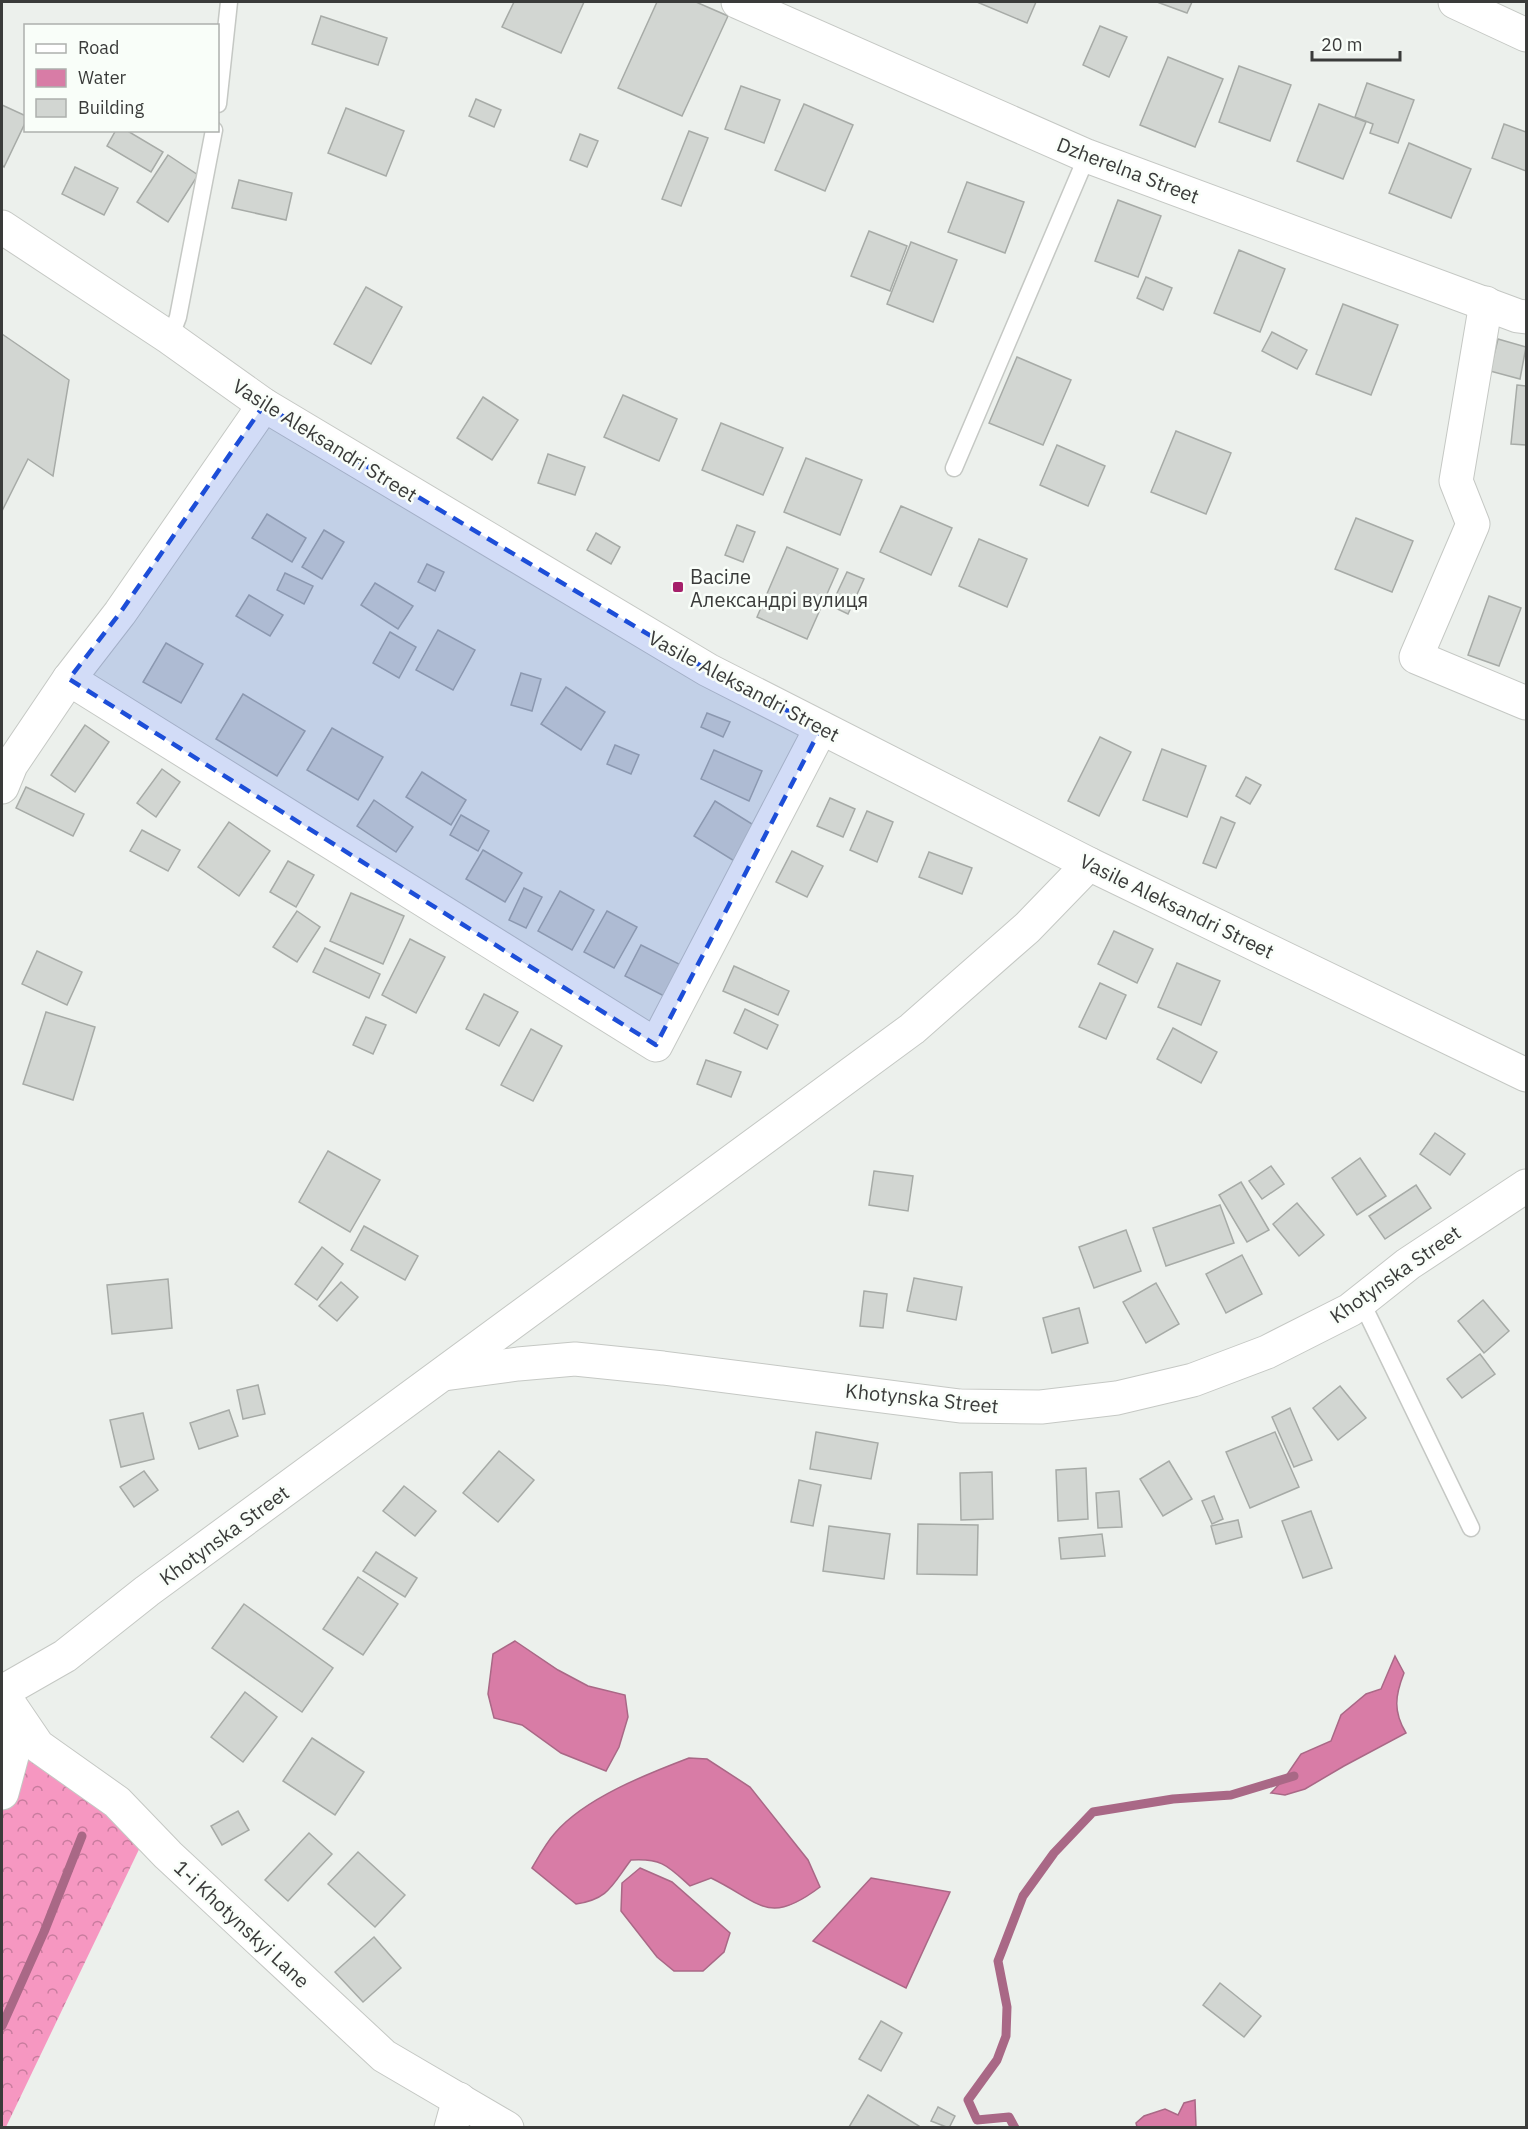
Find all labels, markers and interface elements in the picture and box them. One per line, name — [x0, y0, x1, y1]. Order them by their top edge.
legend — [24, 24, 219, 132]
scale bar — [1312, 24, 1400, 62]
text: 20 m — [1321, 33, 1363, 56]
text: Road — [78, 36, 119, 59]
text: Water — [78, 66, 127, 89]
text: Building — [78, 96, 145, 119]
street label: Dzherelna Street — [1053, 130, 1203, 210]
street label: Vasile Aleksandri Street — [228, 372, 422, 508]
place label: Васіле Александрі вулиця — [690, 563, 868, 613]
marker: Васіле Александрі вулиця — [671, 580, 685, 594]
street label: Vasile Aleksandri Street — [644, 624, 844, 748]
street label: Vasile Aleksandri Street — [1075, 847, 1279, 965]
street label: Khotynska Street — [1324, 1219, 1466, 1329]
street label: Khotynska Street — [844, 1377, 1000, 1419]
street label: Khotynska Street — [154, 1479, 294, 1591]
street label: 1-i Khotynskyi Lane — [168, 1854, 316, 1994]

